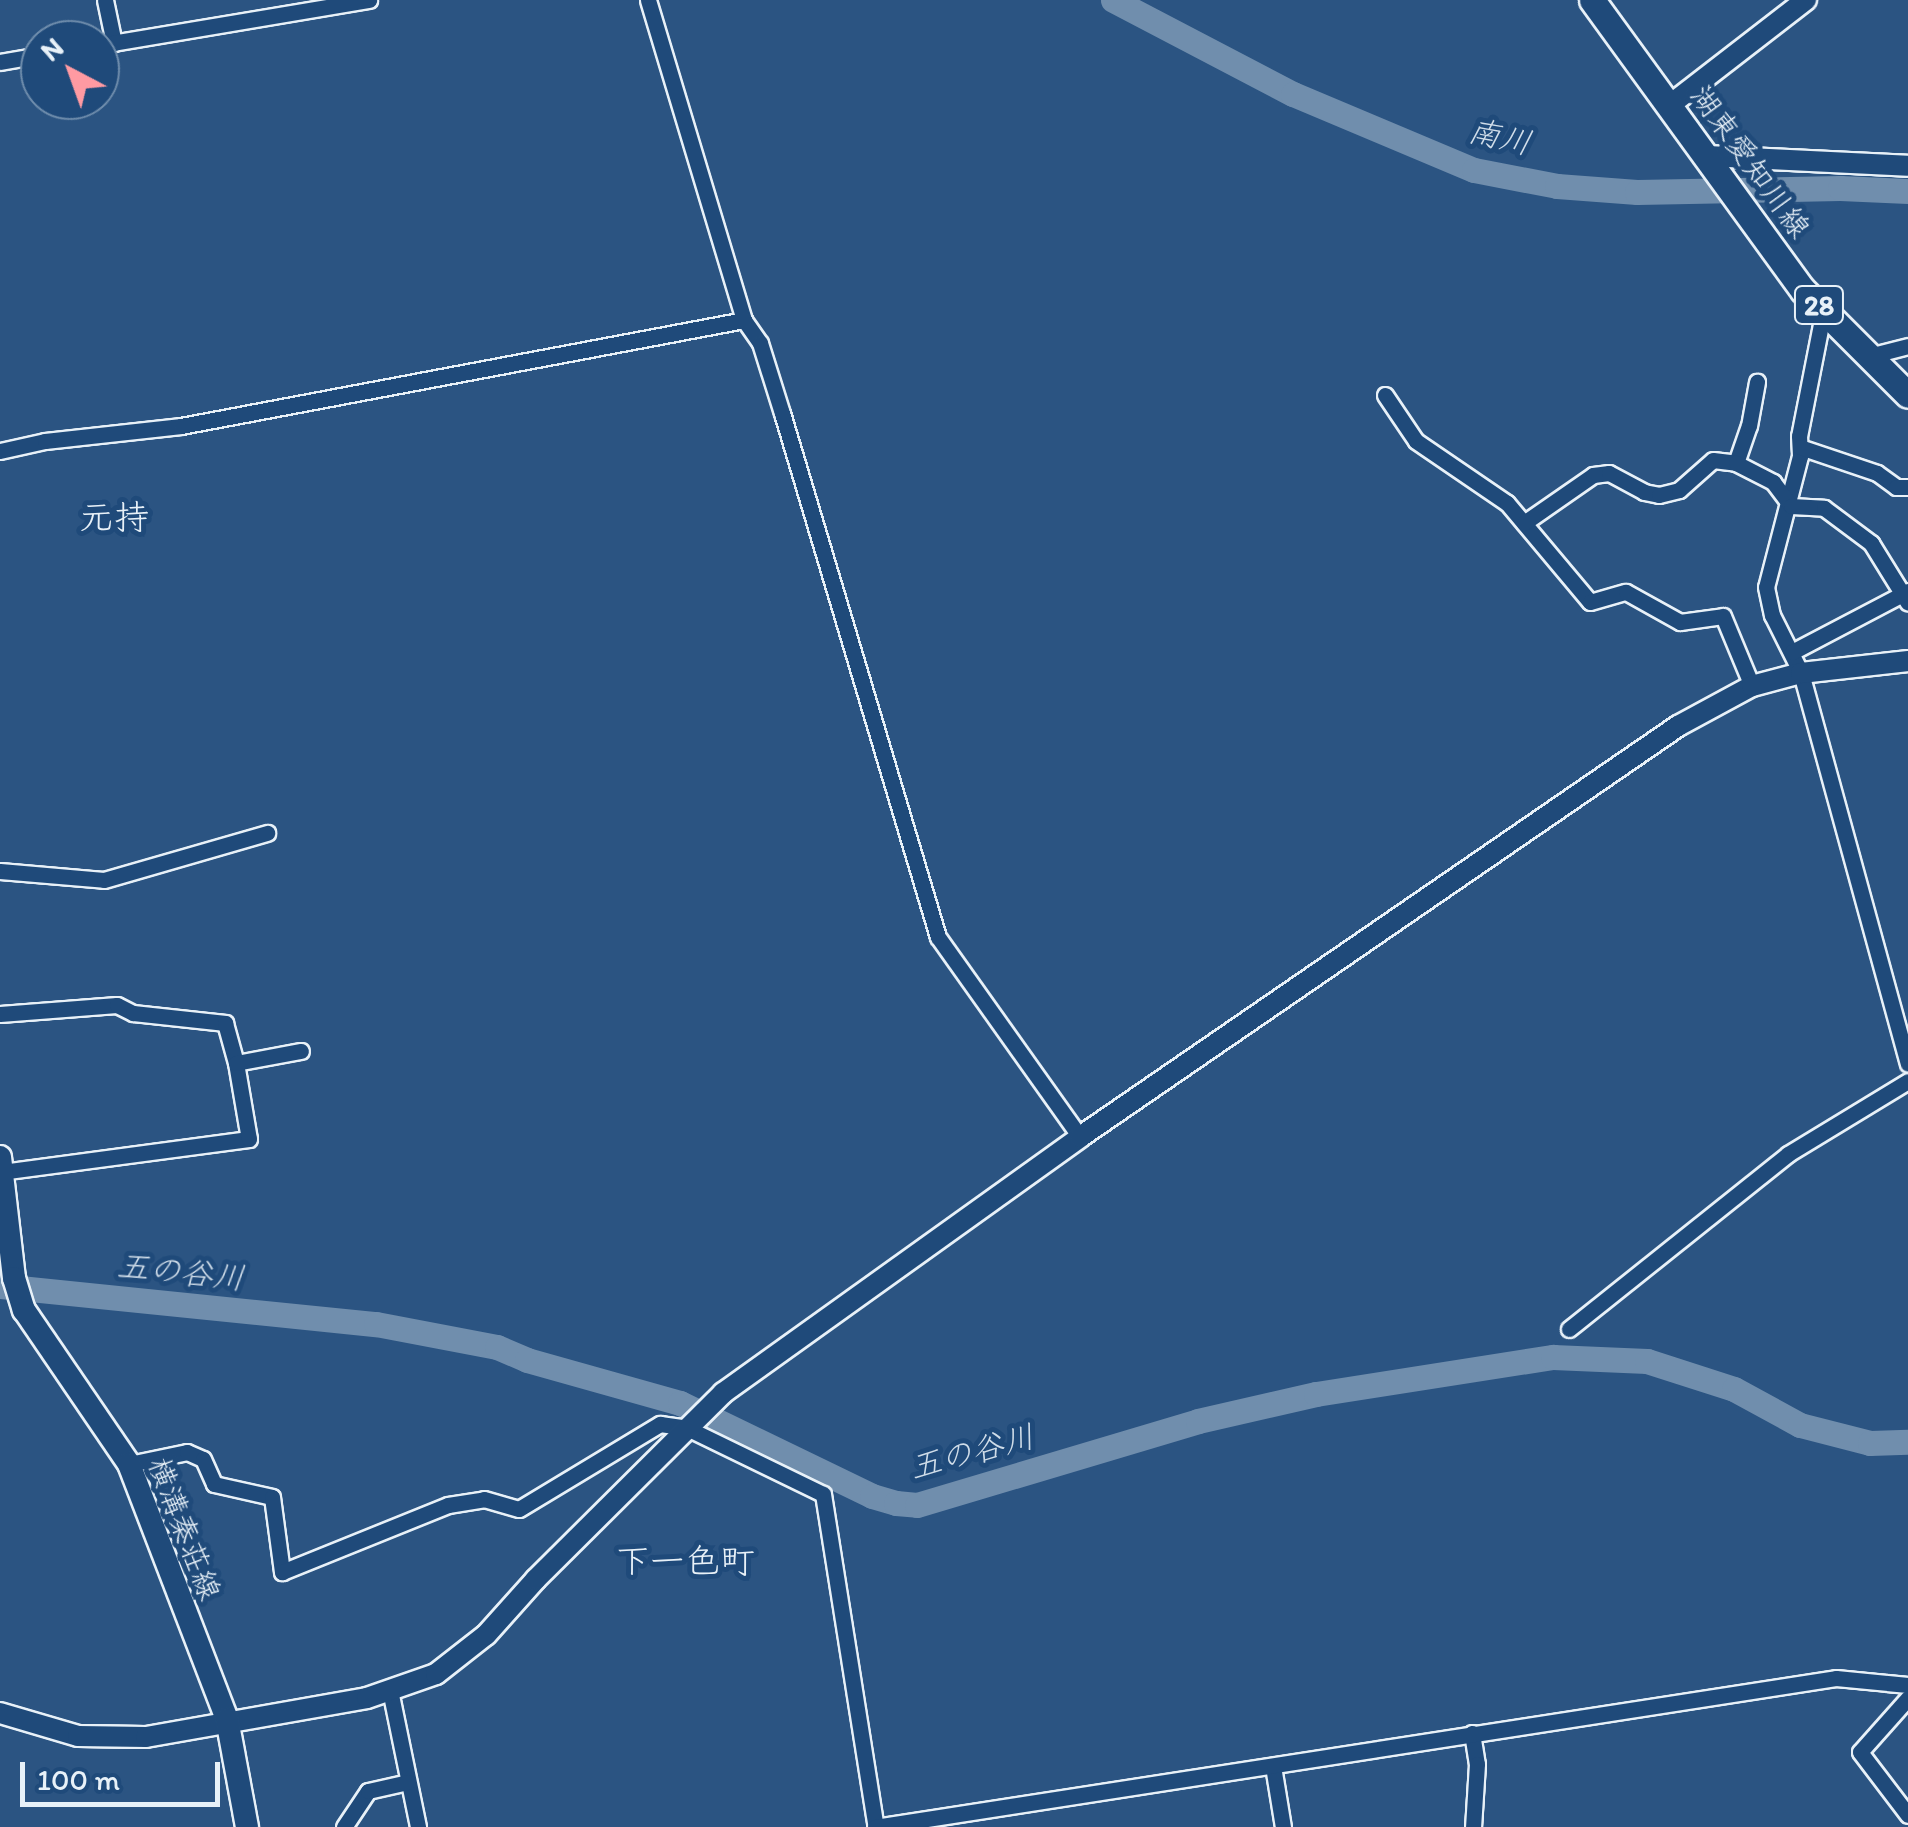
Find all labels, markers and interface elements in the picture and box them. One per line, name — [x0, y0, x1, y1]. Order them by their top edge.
north arrow — [20, 20, 120, 120]
text: N — [33, 30, 70, 68]
street label: 湖東愛知川線 — [1683, 79, 1817, 245]
water label: 南川 — [1465, 111, 1535, 163]
road number: 28 — [1792, 282, 1846, 328]
district label: 元持 — [79, 496, 149, 538]
water label: 五の谷川 — [115, 1246, 247, 1298]
water label: 五の谷川 — [905, 1417, 1039, 1487]
street label: 横溝秦荘線 — [140, 1453, 228, 1605]
district label: 下一色町 — [615, 1540, 755, 1582]
scale bar — [25, 1742, 225, 1804]
text: 100 m — [37, 1761, 120, 1798]

